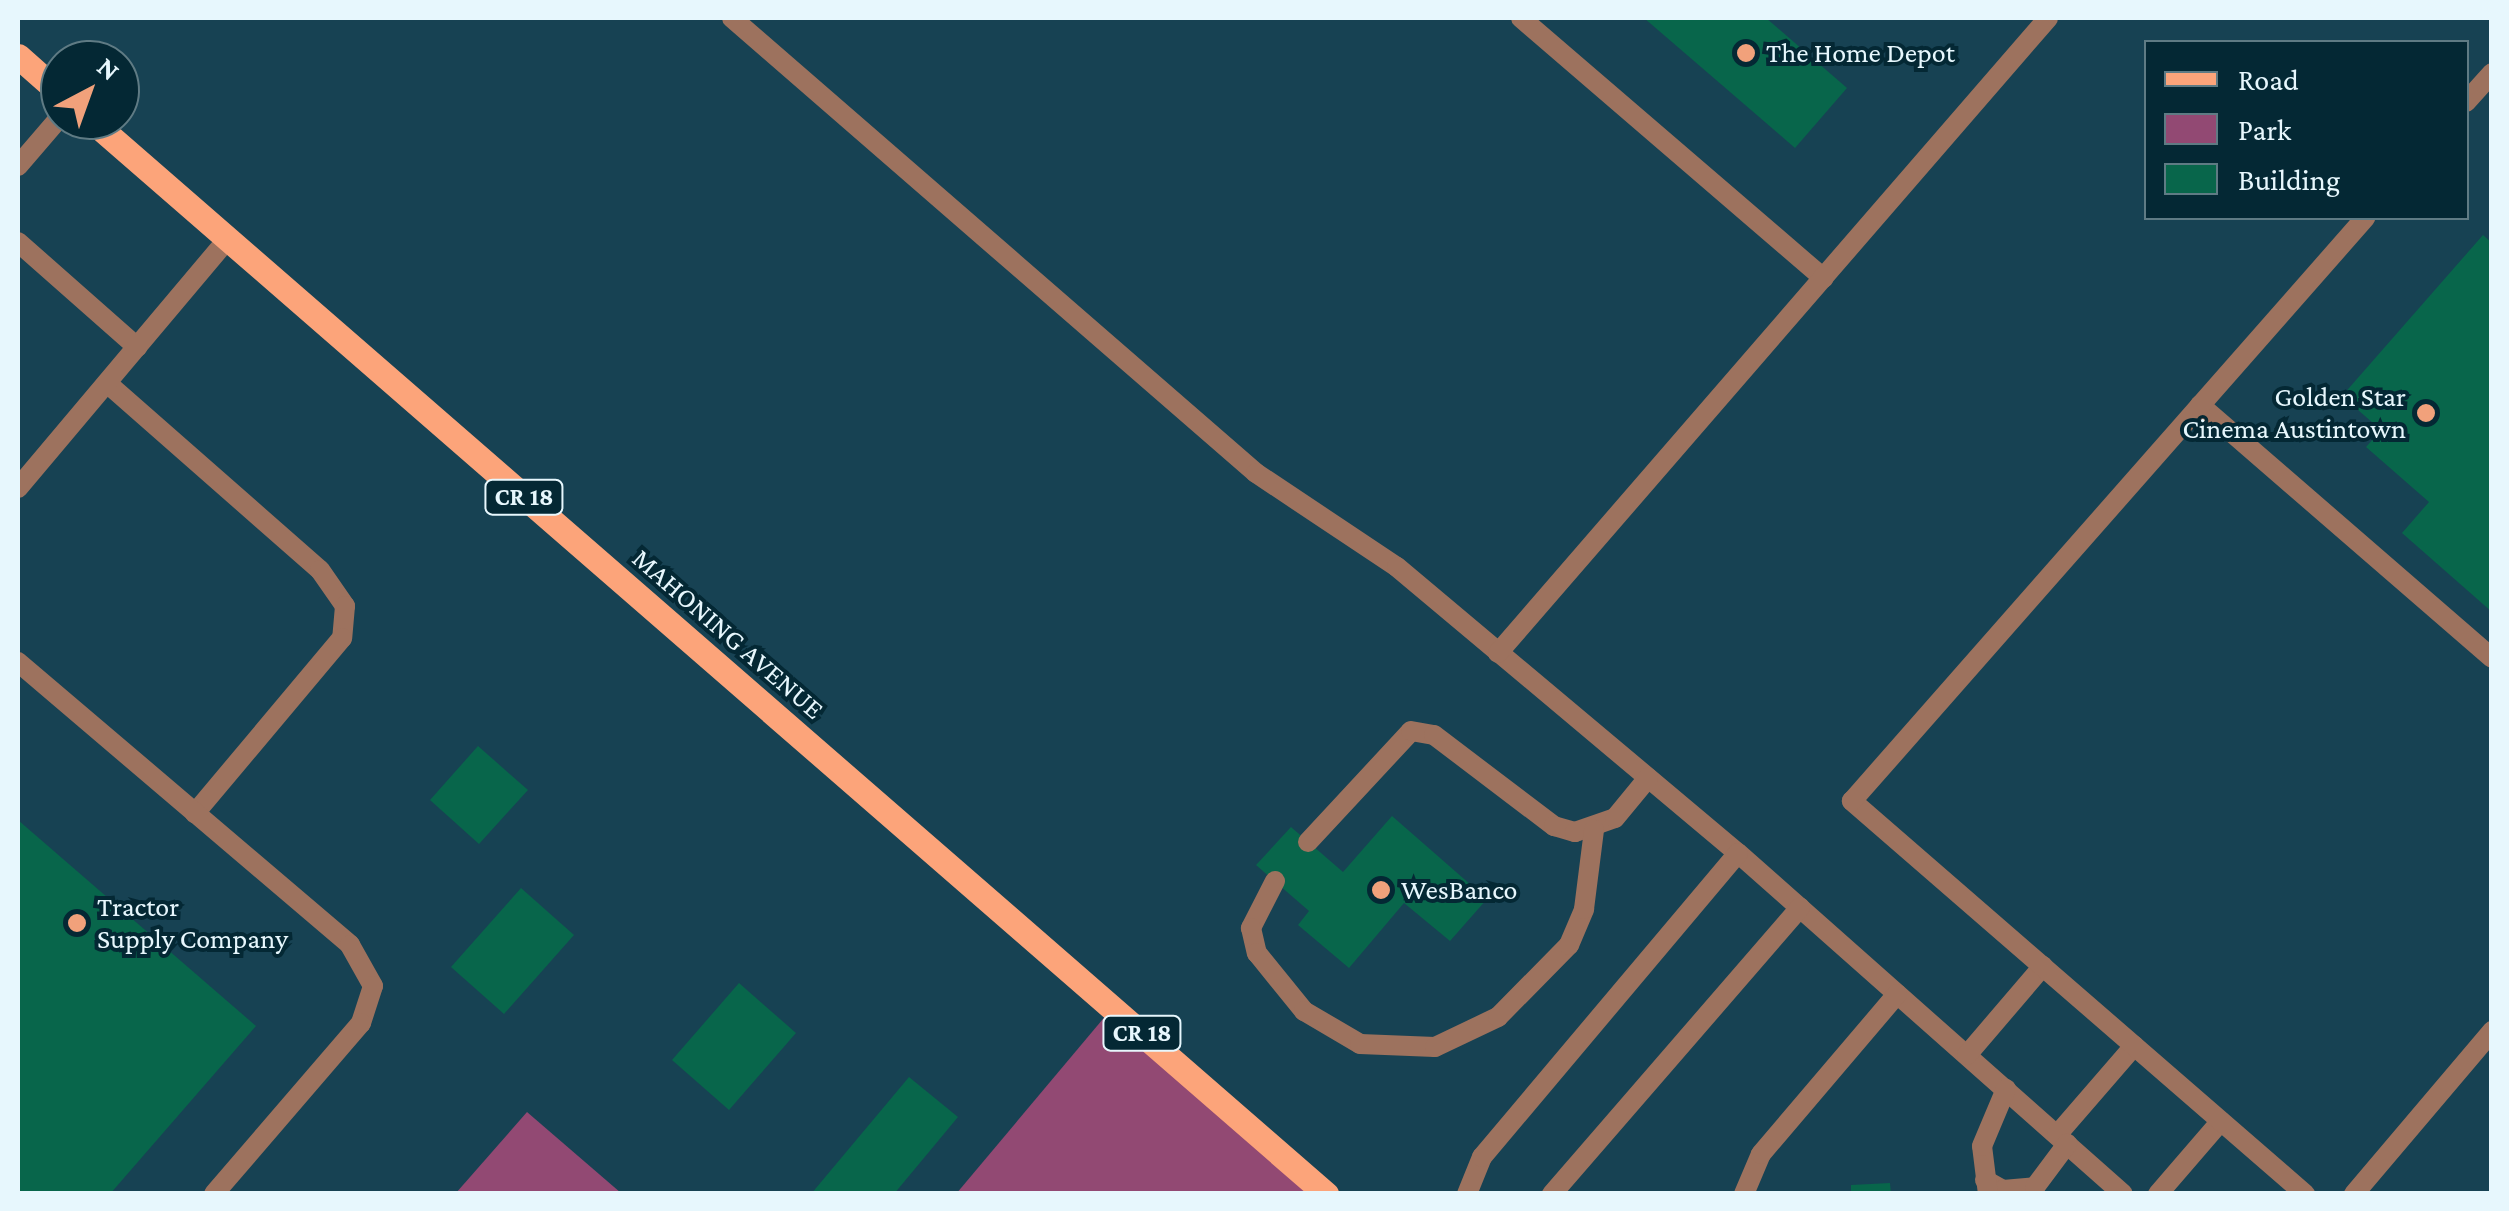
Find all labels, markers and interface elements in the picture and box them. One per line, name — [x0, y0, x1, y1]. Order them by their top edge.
place label: The Home Depot — [1766, 36, 1955, 70]
north arrow — [40, 40, 140, 140]
legend — [2144, 40, 2469, 220]
marker: The Home Depot — [1735, 42, 1757, 64]
text: N — [91, 51, 126, 86]
text: Road — [2238, 63, 2299, 96]
text: Park — [2238, 113, 2291, 146]
text: Building — [2238, 163, 2340, 196]
place label: Golden Star Cinema Austintown — [2182, 380, 2406, 446]
marker: Golden Star Cinema Austintown — [2415, 402, 2437, 424]
road number: CR 18 — [484, 477, 564, 517]
street label: MAHONING AVENUE — [625, 542, 831, 726]
place label: WesBanco — [1401, 873, 1518, 907]
marker: WesBanco — [1370, 879, 1392, 901]
place label: Tractor Supply Company — [97, 890, 288, 956]
marker: Tractor Supply Company — [66, 912, 88, 934]
road number: CR 18 — [1102, 1013, 1182, 1053]

